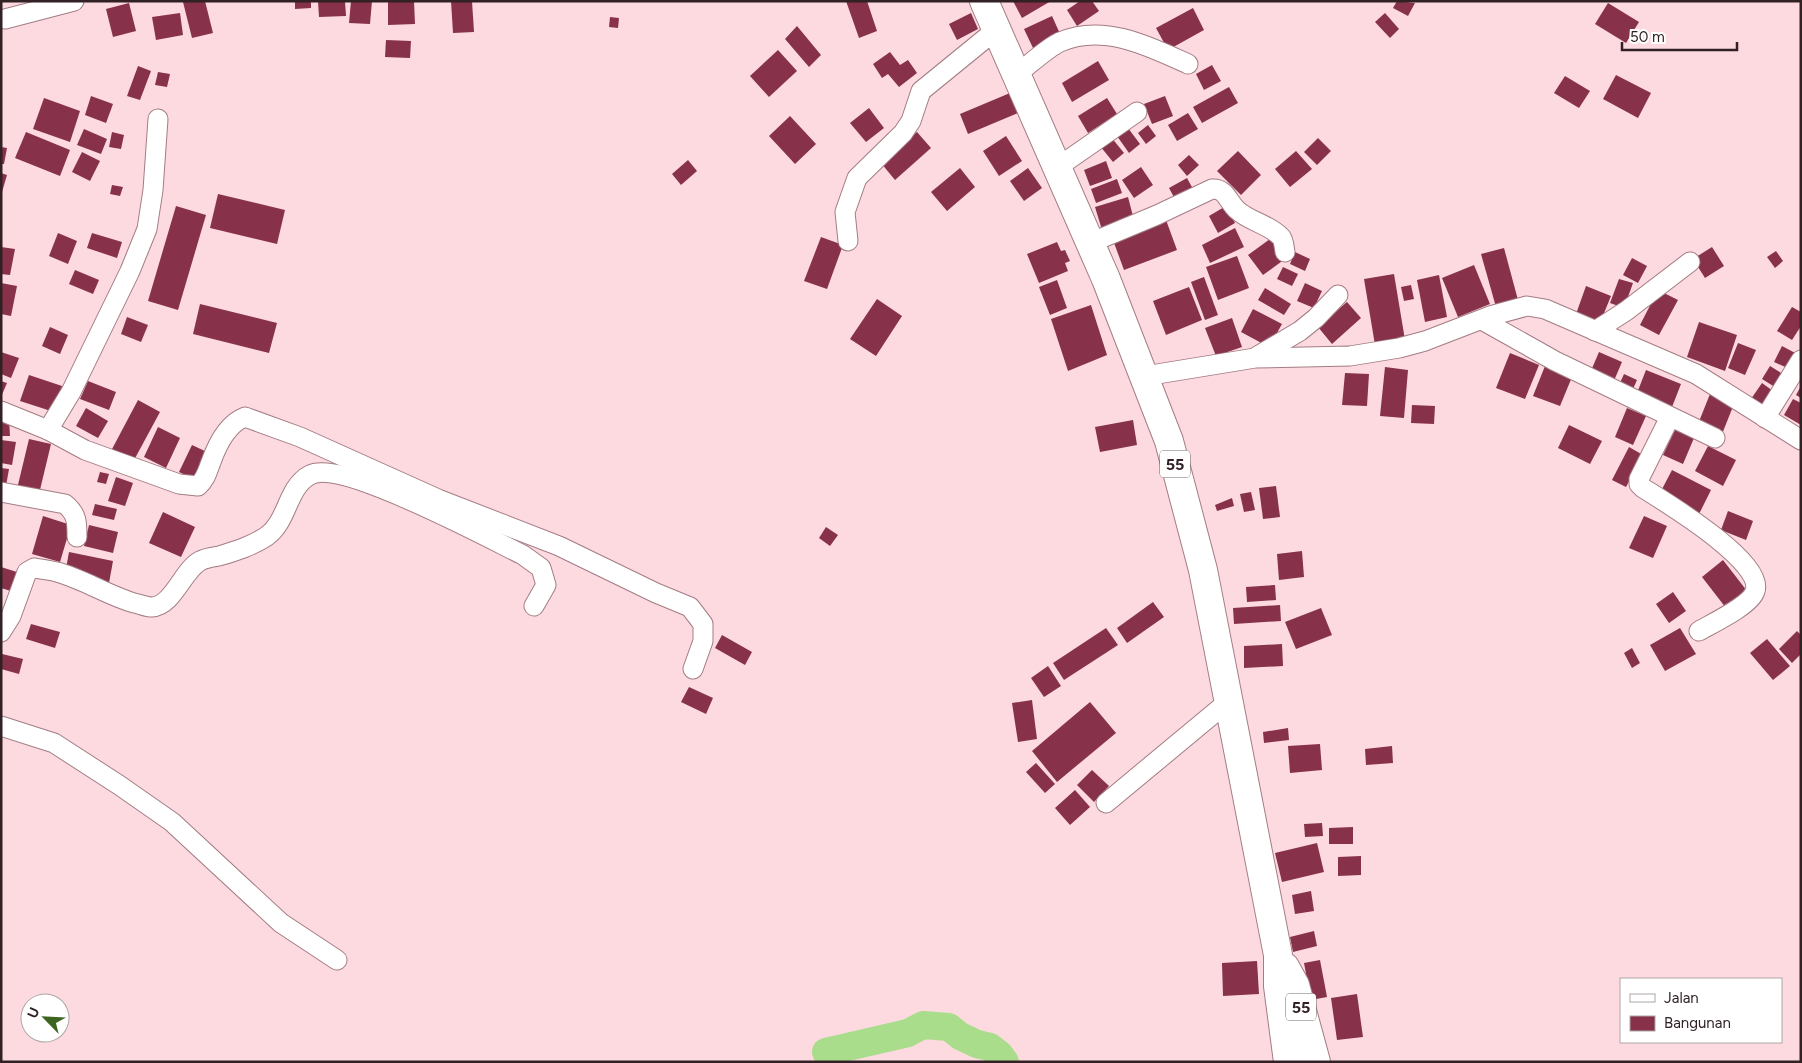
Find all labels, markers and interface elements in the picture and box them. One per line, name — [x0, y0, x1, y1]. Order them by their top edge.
scale bar — [1622, 20, 1737, 52]
text: 50 m — [1630, 28, 1665, 46]
road number: 55 — [1160, 450, 1190, 478]
legend — [1620, 978, 1782, 1043]
text: Jalan — [1664, 989, 1699, 1007]
north arrow — [20, 993, 70, 1043]
road number: 55 — [1286, 994, 1316, 1020]
text: U — [24, 1005, 43, 1021]
text: Bangunan — [1664, 1014, 1731, 1032]

